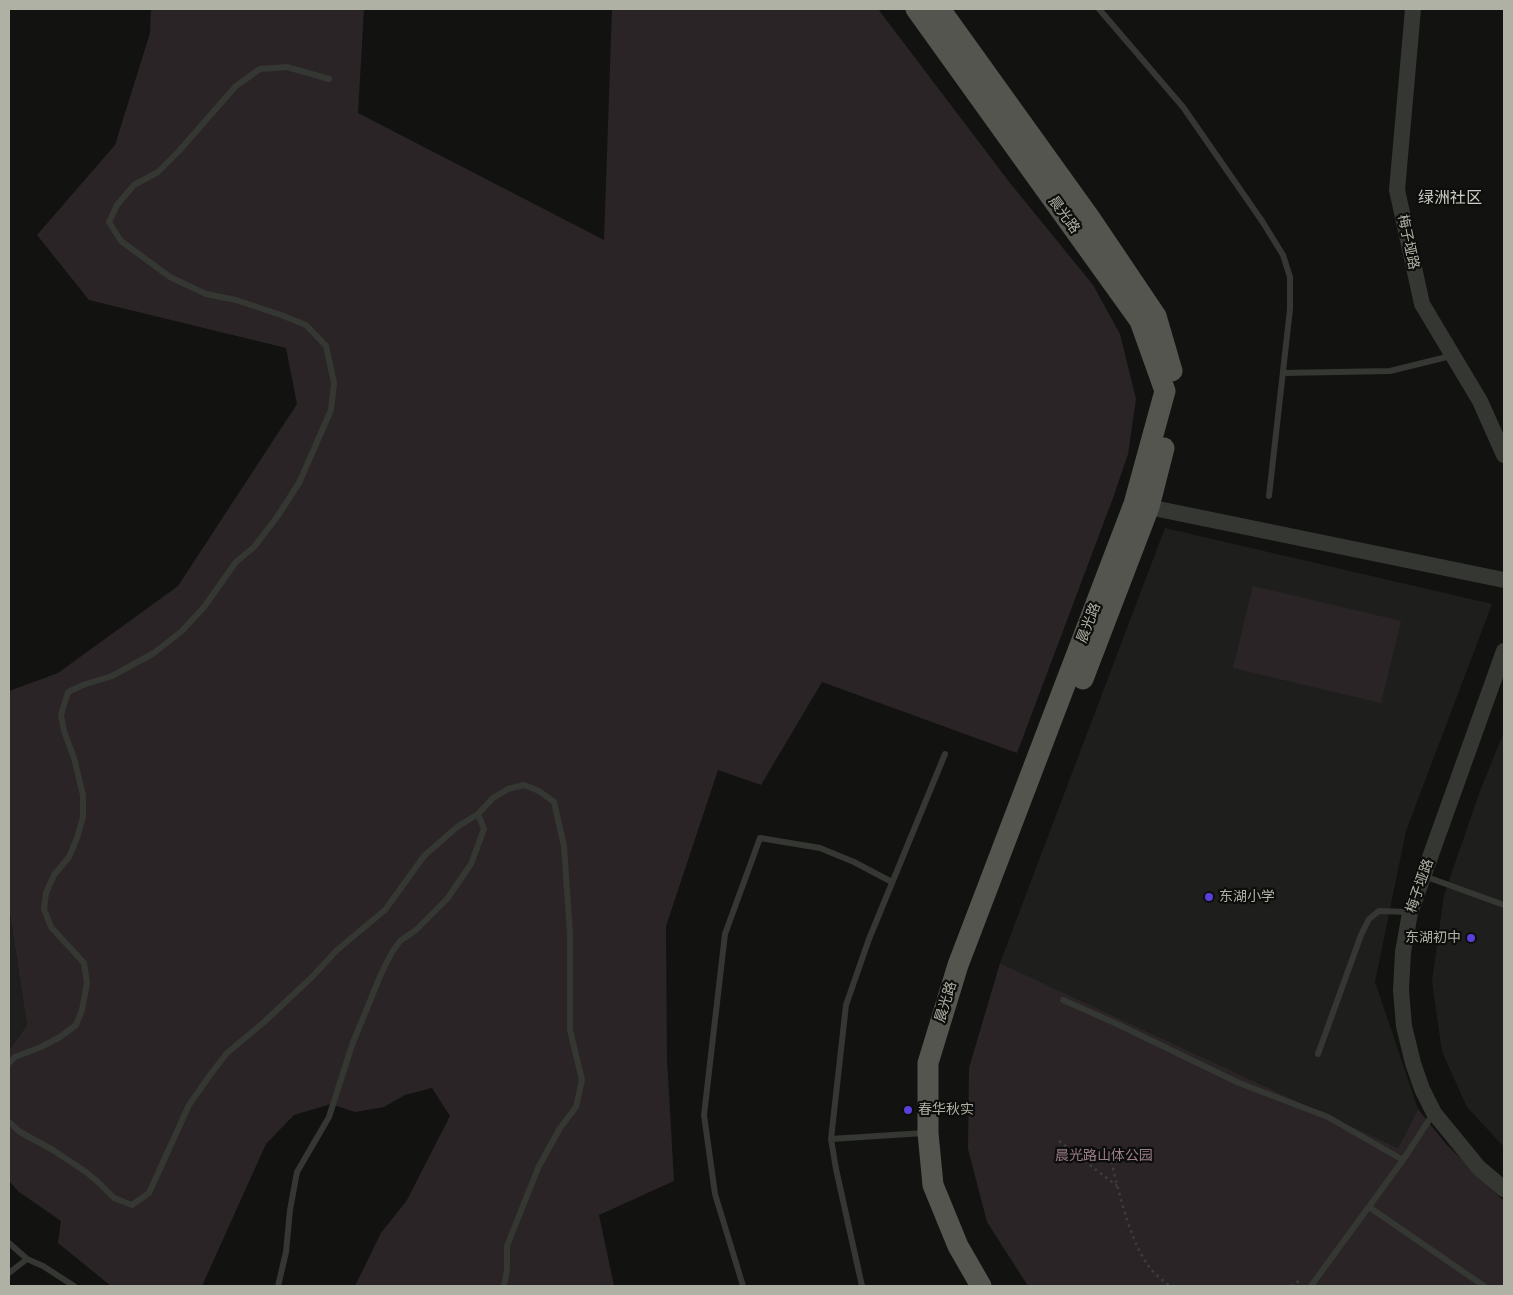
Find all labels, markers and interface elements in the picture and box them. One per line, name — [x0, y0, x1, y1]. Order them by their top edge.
district label: 绿洲社区 — [1418, 188, 1482, 208]
street label: 晨光路 — [1045, 193, 1083, 237]
street label: 梅子垭路 — [1394, 213, 1422, 271]
street label: 晨光路 — [1074, 600, 1104, 646]
street label: 梅子垭路 — [1403, 857, 1437, 915]
place label: 东湖小学 — [1219, 889, 1275, 905]
marker: 东湖小学 — [1203, 891, 1215, 903]
place label: 东湖初中 — [1405, 930, 1461, 946]
marker: 东湖初中 — [1465, 932, 1477, 944]
street label: 晨光路 — [932, 979, 960, 1025]
place label: 春华秋实 — [918, 1102, 974, 1118]
marker: 春华秋实 — [902, 1104, 914, 1116]
park label: 晨光路山体公园 — [1055, 1148, 1153, 1164]

